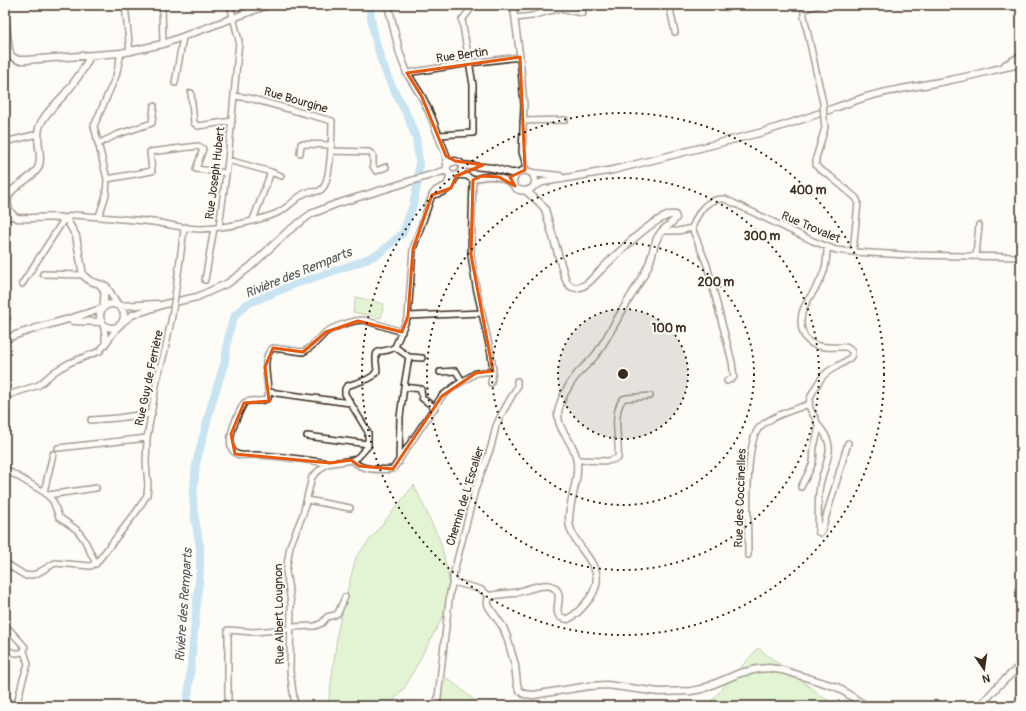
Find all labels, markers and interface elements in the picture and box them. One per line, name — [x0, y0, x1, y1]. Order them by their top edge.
street label: Rue Bertin — [435, 44, 489, 67]
street label: Rue Bourgine — [262, 84, 330, 117]
street label: Rue Joseph Hubert — [202, 126, 229, 220]
text: 400 m — [789, 183, 827, 198]
street label: Rue Trovalet — [779, 208, 843, 247]
text: 300 m — [744, 229, 781, 244]
water label: Rivière des Remparts — [243, 243, 356, 302]
text: 200 m — [698, 275, 735, 290]
text: 100 m — [652, 321, 687, 336]
street label: Rue Guy de Ferrière — [132, 329, 167, 427]
centre of rings — [616, 367, 630, 381]
street label: Chemin de L'Escalier — [443, 444, 488, 548]
street label: Rue des Coccinelles — [731, 448, 750, 548]
water label: Rivière des Remparts — [172, 546, 196, 662]
street label: Rue Albert Lougnon — [271, 563, 288, 665]
north arrow — [964, 649, 1004, 689]
text: N — [981, 671, 991, 686]

